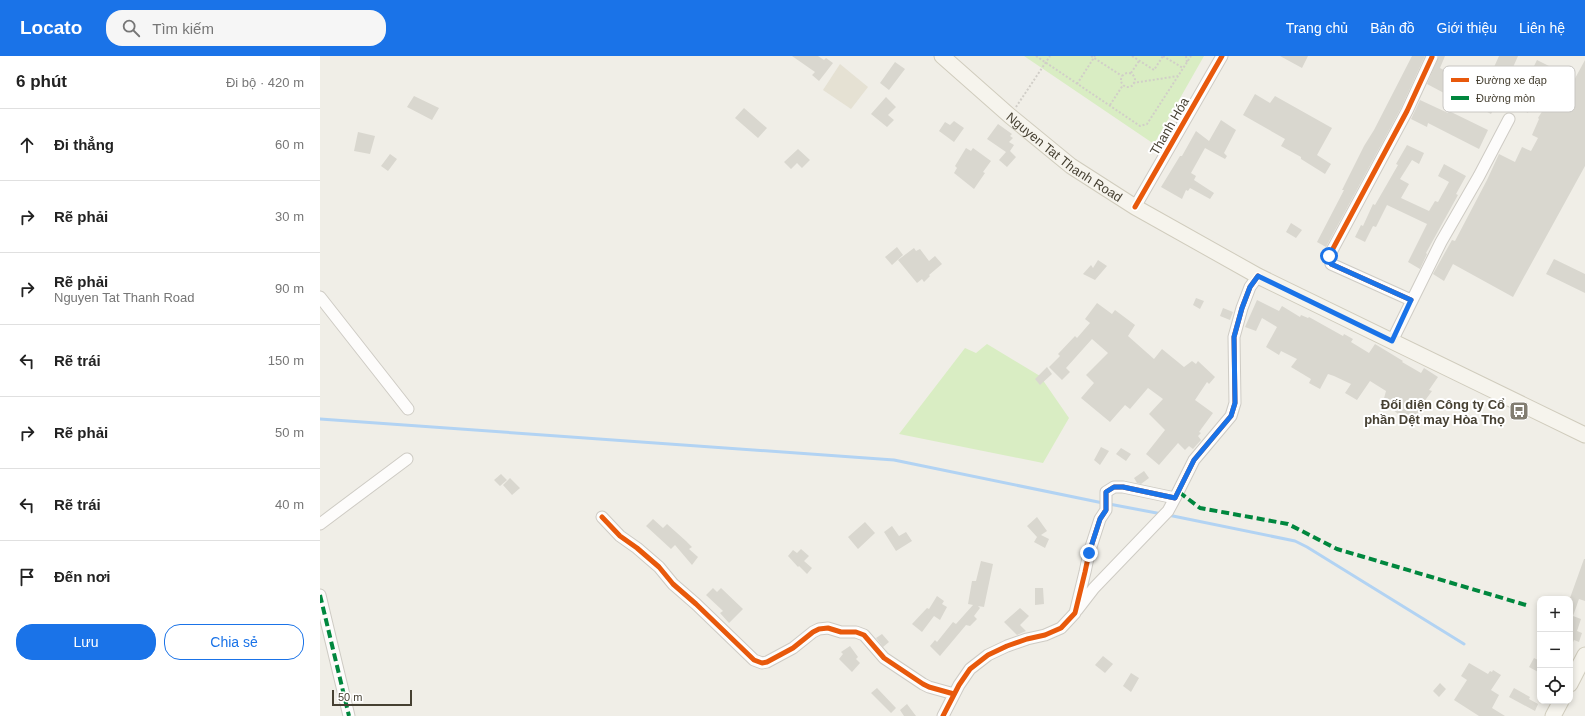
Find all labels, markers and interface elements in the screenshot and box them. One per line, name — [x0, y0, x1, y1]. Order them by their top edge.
search box — [106, 10, 386, 46]
text: Locato — [20, 17, 82, 38]
icon: search — [120, 17, 142, 39]
text: Tìm kiếm — [152, 20, 214, 37]
text: Trang chủ — [1286, 20, 1348, 36]
text: Bản đồ — [1370, 20, 1415, 36]
text: Giới thiệu — [1437, 20, 1497, 36]
text: Liên hệ — [1519, 20, 1565, 36]
legend — [1443, 66, 1575, 112]
text: 6 phút — [16, 72, 67, 91]
text: Đường xe đạp — [1476, 74, 1547, 86]
text: Đi bộ · 420 m — [226, 75, 304, 90]
text: Đường mòn — [1476, 92, 1535, 104]
street label: Thanh Hóa — [1147, 94, 1192, 158]
street label: Nguyen Tat Thanh Road — [1003, 109, 1125, 205]
icon: ahead — [16, 134, 38, 156]
text: Đi thẳng — [54, 136, 114, 153]
text: 60 m — [275, 137, 304, 152]
icon: right — [16, 206, 38, 228]
text: Rẽ phải — [54, 208, 108, 225]
text: 30 m — [275, 209, 304, 224]
route start — [1320, 247, 1338, 265]
text: Rẽ phải — [54, 273, 108, 290]
icon: right — [16, 278, 38, 300]
text: 90 m — [275, 281, 304, 296]
text: Nguyen Tat Thanh Road — [54, 290, 194, 305]
icon: left — [16, 350, 38, 372]
text: Rẽ trái — [54, 352, 101, 369]
text: 150 m — [268, 353, 304, 368]
place label: Đối diện Công ty Cổ phần Dệt may Hòa Thọ — [1364, 397, 1505, 427]
bus stop icon: Đối diện Công ty Cổ phần Dệt may Hòa Thọ — [1508, 400, 1530, 422]
icon: right — [16, 422, 38, 444]
text: Rẽ phải — [54, 424, 108, 441]
text: 50 m — [275, 425, 304, 440]
icon: left — [16, 494, 38, 516]
text: Rẽ trái — [54, 496, 101, 513]
text: 40 m — [275, 497, 304, 512]
route end — [1080, 544, 1098, 562]
icon: arrive — [16, 566, 38, 588]
text: Đến nơi — [54, 568, 111, 585]
map controls — [1537, 596, 1573, 704]
button: + — [1537, 596, 1573, 632]
button: Lưu — [16, 624, 156, 660]
button: Chia sẻ — [164, 624, 304, 660]
button: − — [1537, 632, 1573, 668]
button: locate — [1537, 668, 1573, 704]
scale bar — [332, 688, 412, 707]
text: 50 m — [338, 691, 362, 703]

